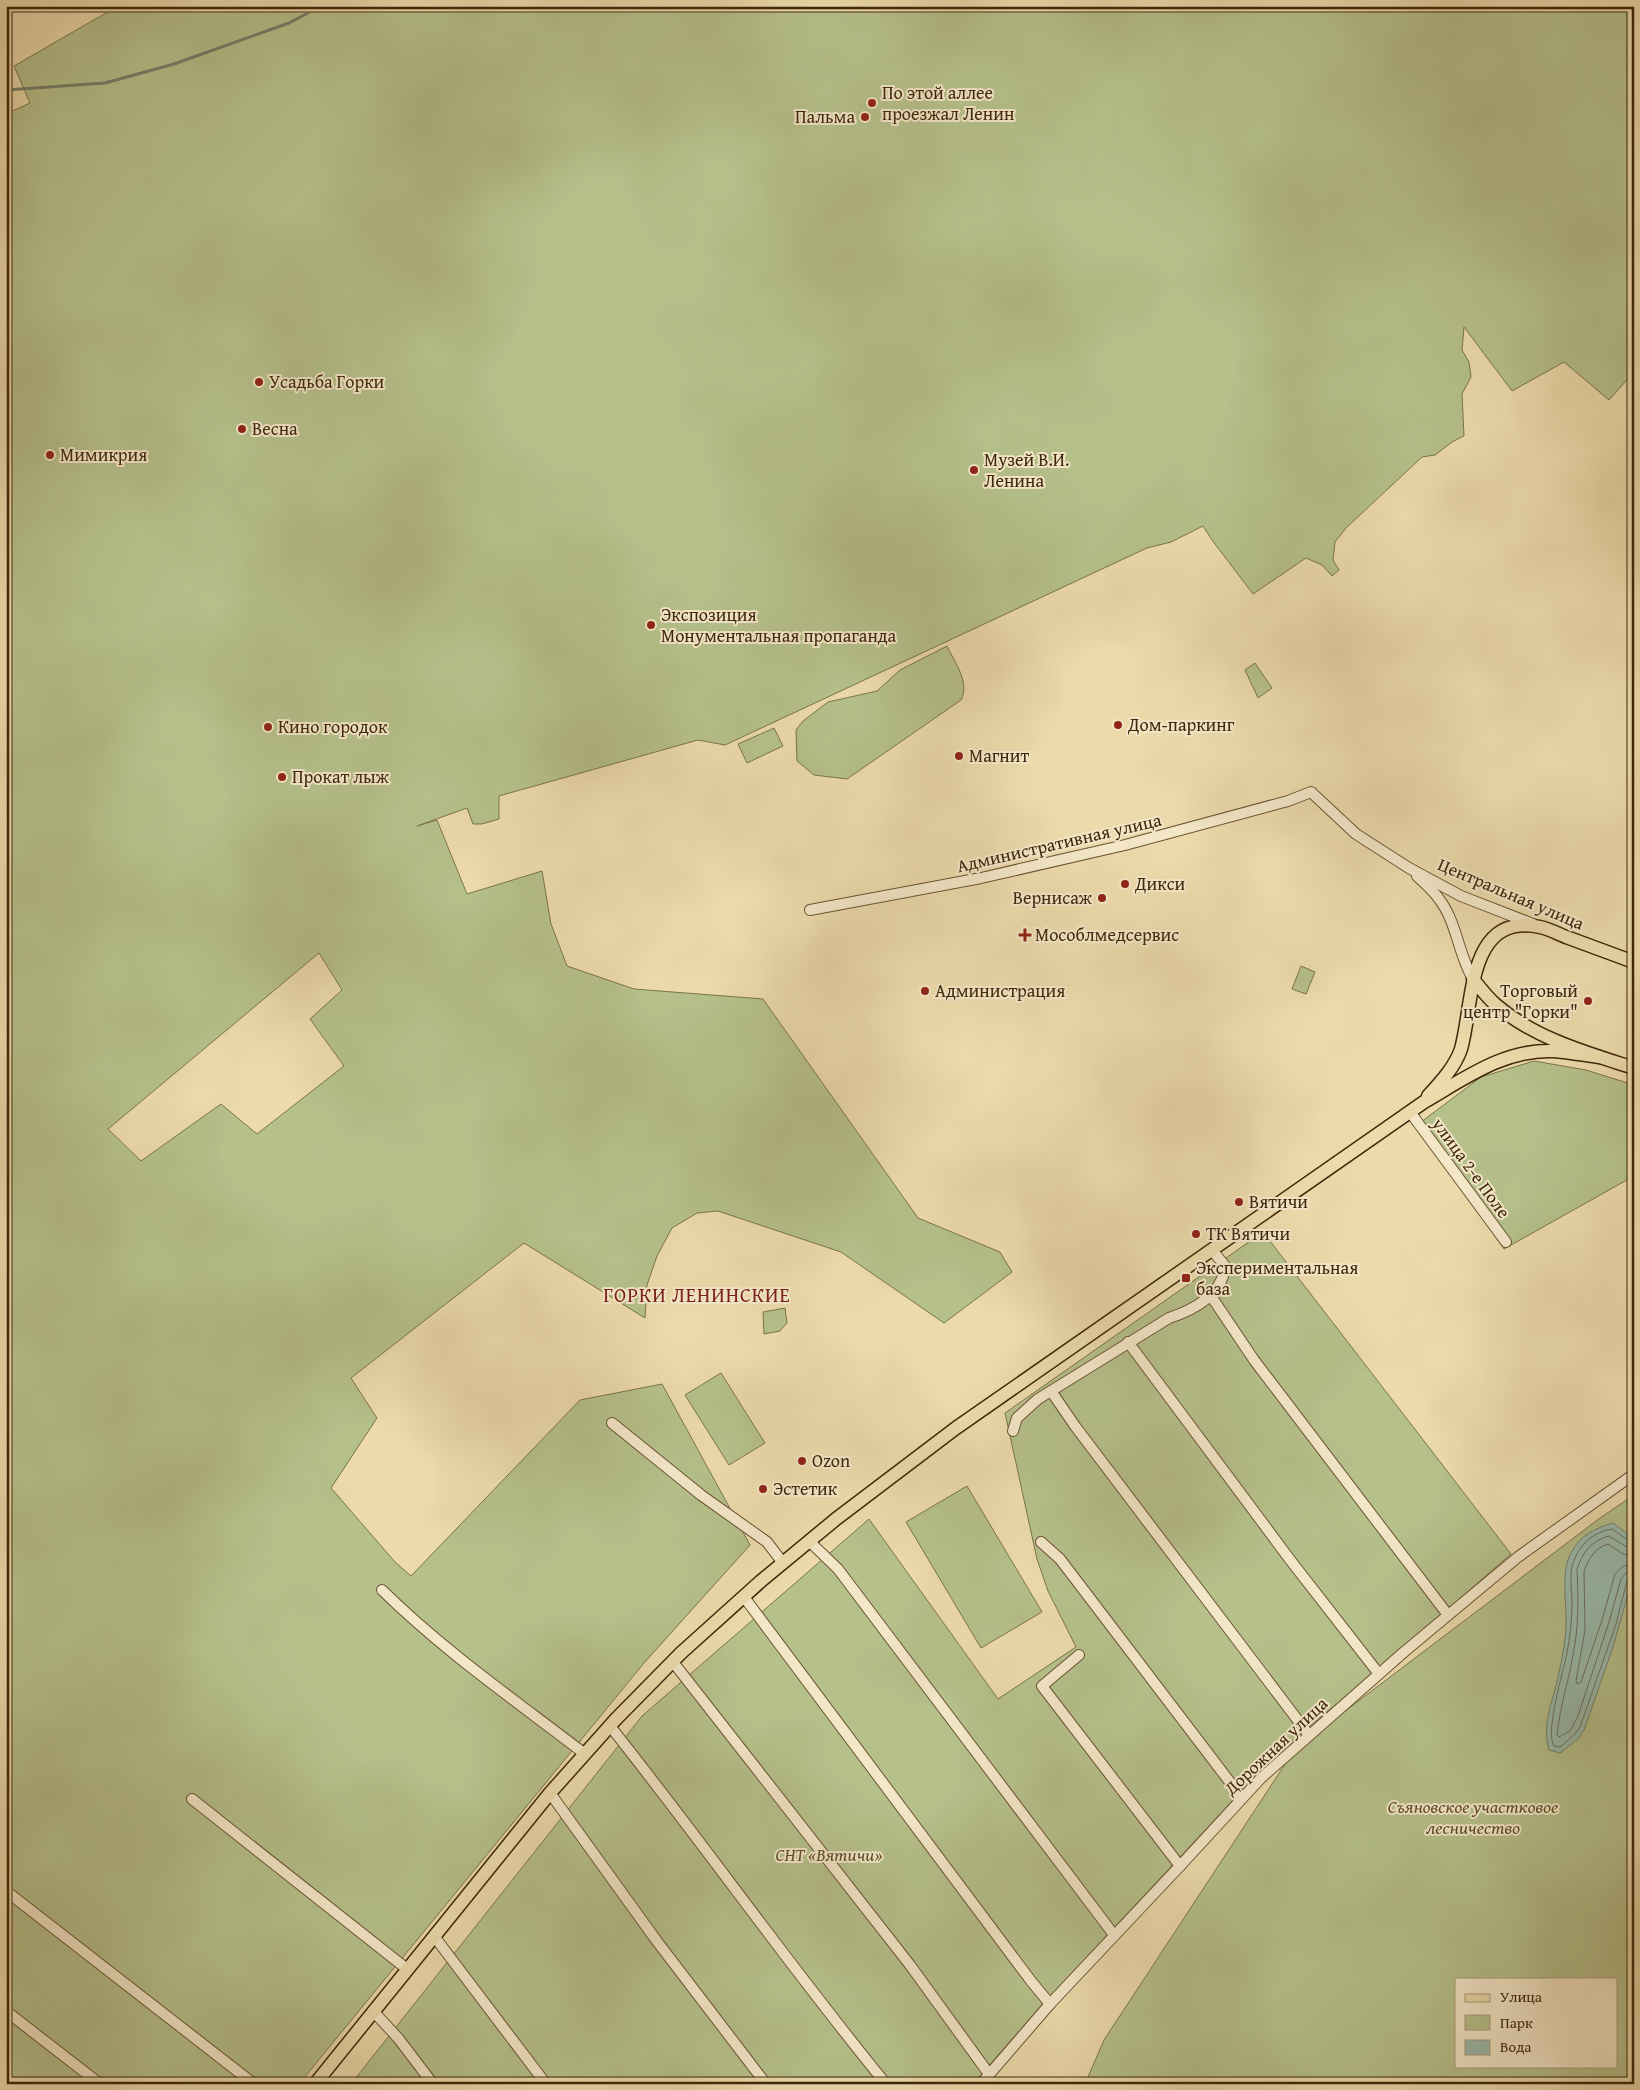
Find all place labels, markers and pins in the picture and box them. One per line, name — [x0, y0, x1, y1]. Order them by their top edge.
place label: По этой аллее проезжал Ленин — [882, 79, 1014, 127]
marker: По этой аллее проезжал Ленин — [866, 97, 878, 109]
place label: Пальма — [795, 103, 855, 130]
marker: Пальма — [859, 111, 871, 123]
place label: Усадьба Горки — [269, 368, 385, 395]
marker: Усадьба Горки — [253, 376, 265, 388]
place label: Весна — [252, 415, 298, 442]
marker: Весна — [236, 423, 248, 435]
place label: Мимикрия — [60, 441, 147, 468]
place label: Музей В.И. Ленина — [984, 446, 1069, 494]
marker: Мимикрия — [44, 449, 56, 461]
marker: Музей В.И. Ленина — [968, 464, 980, 476]
place label: Экспозиция Монументальная пропаганда — [661, 601, 897, 649]
marker: Экспозиция Монументальная пропаганда — [645, 619, 657, 631]
place label: Дом-паркинг — [1127, 711, 1235, 738]
place label: Кино городок — [278, 713, 388, 740]
marker: Дом-паркинг — [1112, 719, 1124, 731]
marker: Кино городок — [262, 721, 274, 733]
place label: Магнит — [969, 742, 1029, 769]
marker: Магнит — [953, 750, 965, 762]
place label: Прокат лыж — [292, 763, 390, 790]
marker: Прокат лыж — [276, 771, 288, 783]
place label: Дикси — [1134, 870, 1186, 897]
marker: Дикси — [1119, 878, 1131, 890]
place label: Вернисаж — [1013, 884, 1093, 911]
marker: Вернисаж — [1096, 892, 1108, 904]
place label: Мособлмедсервис — [1035, 921, 1179, 948]
marker: Мособлмедсервис — [1019, 929, 1031, 941]
place label: Администрация — [935, 977, 1065, 1004]
place label: Торговый центр "Горки" — [1463, 977, 1578, 1025]
marker: Администрация — [919, 985, 931, 997]
marker: Торговый центр "Горки" — [1582, 995, 1594, 1007]
place label: Вятичи — [1249, 1188, 1308, 1215]
marker: Вятичи — [1233, 1196, 1245, 1208]
place label: ТК Вятичи — [1206, 1220, 1290, 1247]
marker: ТК Вятичи — [1190, 1228, 1202, 1240]
place label: Экспериментальная база — [1196, 1254, 1358, 1302]
marker: Экспериментальная база — [1180, 1272, 1192, 1284]
place label: Ozon — [812, 1447, 850, 1474]
marker: Ozon — [796, 1455, 808, 1467]
place label: Эстетик — [773, 1475, 838, 1502]
marker: Эстетик — [757, 1483, 769, 1495]

